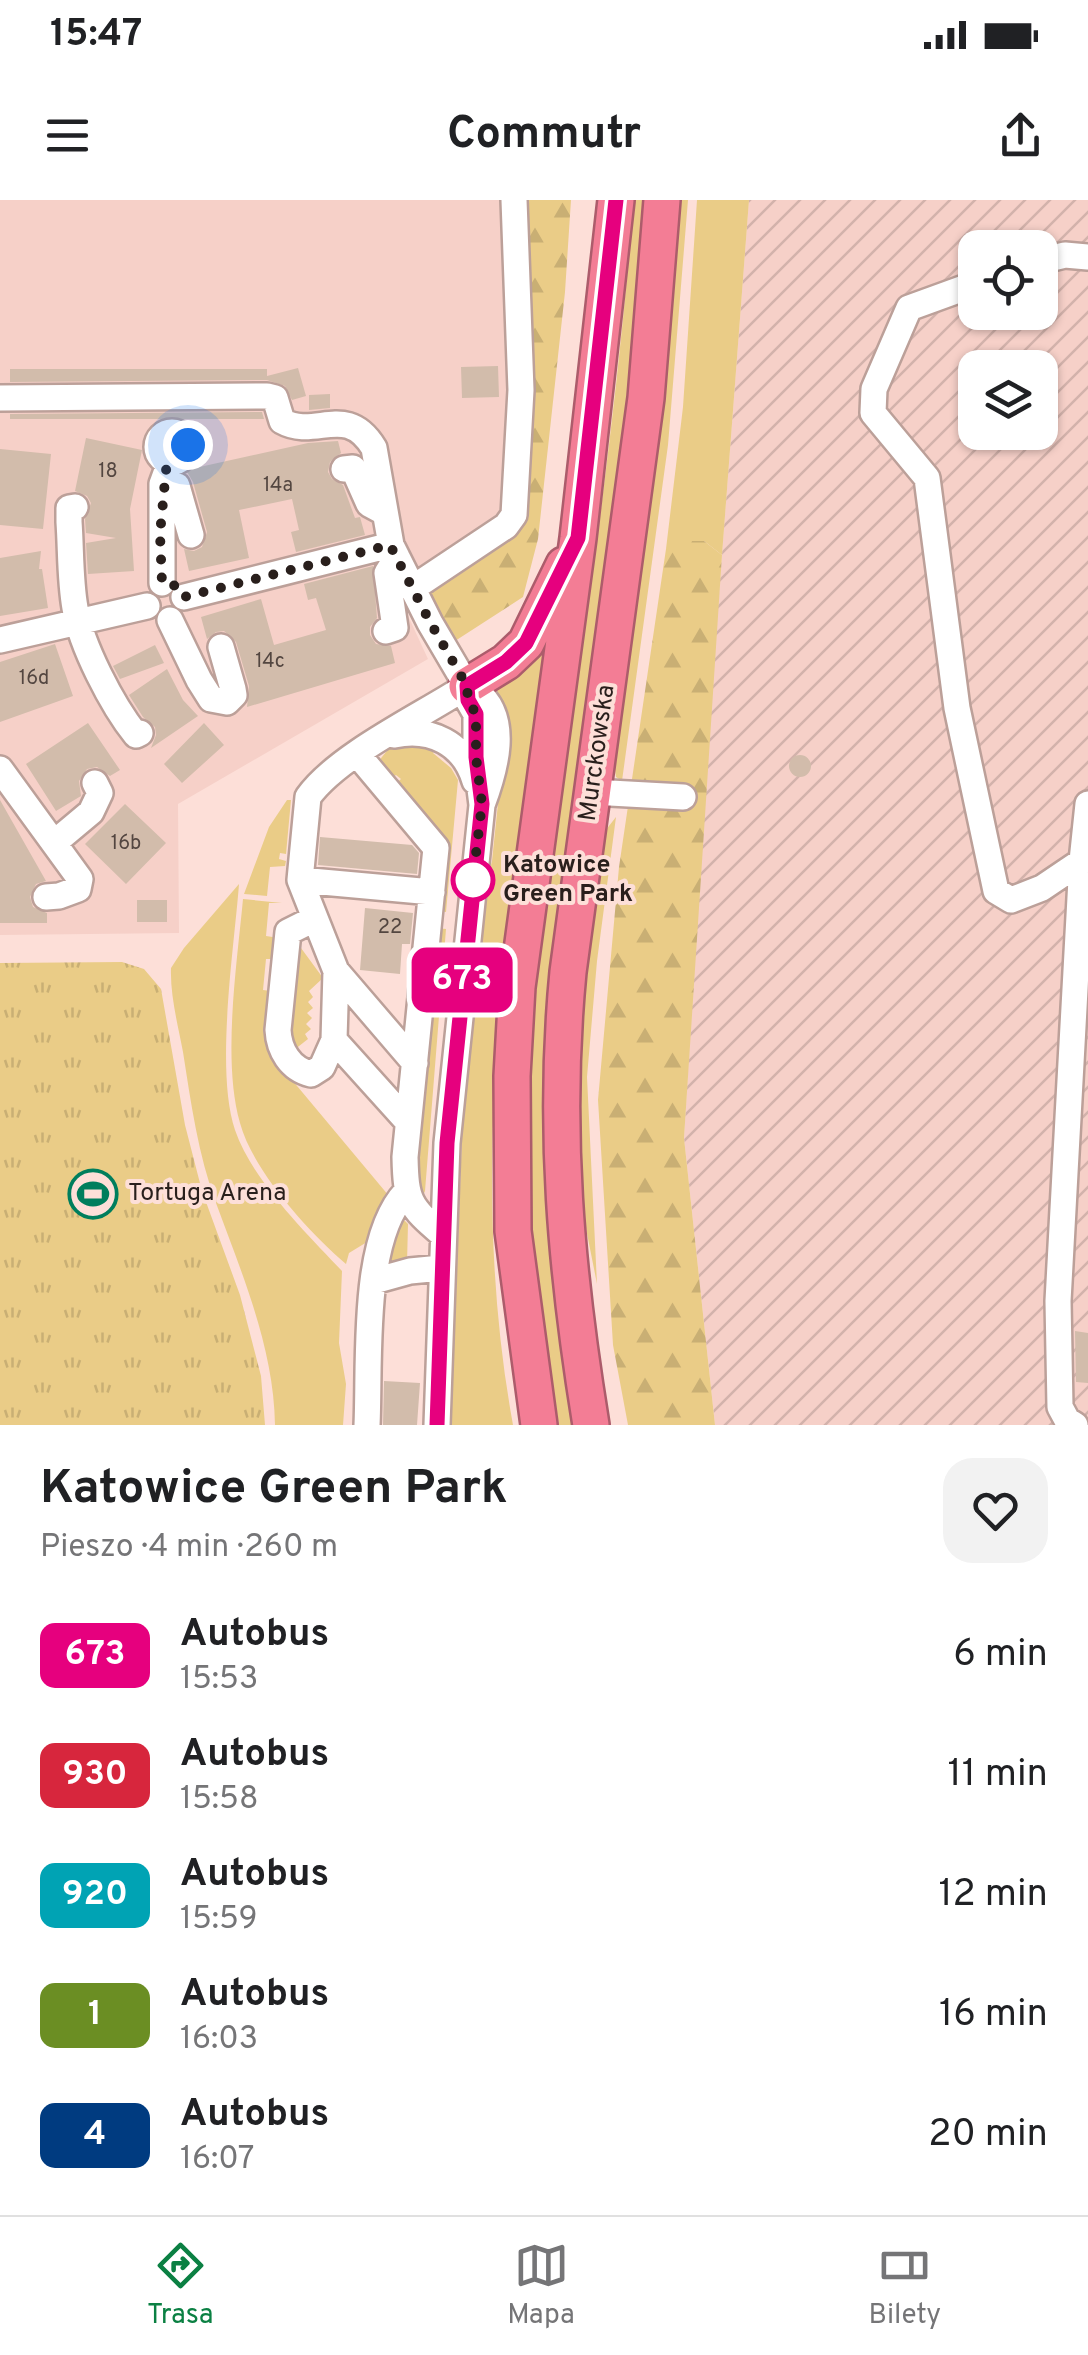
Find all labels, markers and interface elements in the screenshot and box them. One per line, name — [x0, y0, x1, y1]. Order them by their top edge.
text: 15:47 — [50, 11, 142, 60]
text: Commutr — [447, 107, 641, 164]
icon: menu — [40, 108, 95, 163]
icon: share — [993, 108, 1048, 163]
map controls — [958, 230, 1058, 450]
button: locate — [958, 230, 1058, 330]
button: layers — [958, 350, 1058, 450]
your location — [163, 420, 213, 470]
house number: 18 — [98, 459, 118, 485]
house number: 14a — [263, 473, 293, 499]
house number: 14c — [255, 649, 285, 675]
house number: 16d — [19, 666, 49, 692]
street label: Murckowska — [573, 683, 623, 823]
house number: 16b — [111, 831, 141, 857]
place label: Katowice Green Park — [503, 850, 633, 911]
marker: Katowice Green Park — [452, 859, 494, 901]
house number: 22 — [378, 915, 402, 941]
line badge: 673 — [404, 948, 520, 1012]
text: 673 — [432, 958, 492, 1002]
sports icon: Tortuga Arena — [67, 1168, 119, 1220]
place label: Tortuga Arena — [128, 1178, 286, 1210]
button: heart — [943, 1458, 1048, 1563]
text: Katowice Green Park — [40, 1460, 508, 1520]
text: Pieszo · 4 min · 260 m — [40, 1528, 338, 1568]
text: Autobus — [180, 1611, 329, 1660]
text: 6 min — [953, 1631, 1048, 1680]
text: 673 — [65, 1633, 125, 1677]
text: 15:53 — [180, 1660, 258, 1700]
text: Autobus — [180, 1731, 329, 1780]
text: 11 min — [947, 1751, 1048, 1800]
text: 930 — [63, 1753, 127, 1797]
text: 15:58 — [180, 1780, 258, 1820]
text: Autobus — [180, 1851, 329, 1900]
text: 12 min — [938, 1871, 1048, 1920]
text: 920 — [62, 1873, 128, 1917]
text: 15:59 — [180, 1900, 258, 1940]
text: Autobus — [180, 1971, 329, 2020]
text: 16 min — [939, 1991, 1048, 2040]
text: 1 — [88, 1993, 102, 2037]
text: 16:03 — [180, 2020, 258, 2060]
text: Autobus — [180, 2091, 329, 2140]
text: 20 min — [928, 2111, 1048, 2160]
text: 4 — [84, 2113, 106, 2157]
text: 16:07 — [180, 2140, 255, 2180]
tab: Trasa — [147, 2238, 213, 2334]
tab: Mapa — [507, 2238, 575, 2334]
tab: Bilety — [869, 2238, 941, 2334]

